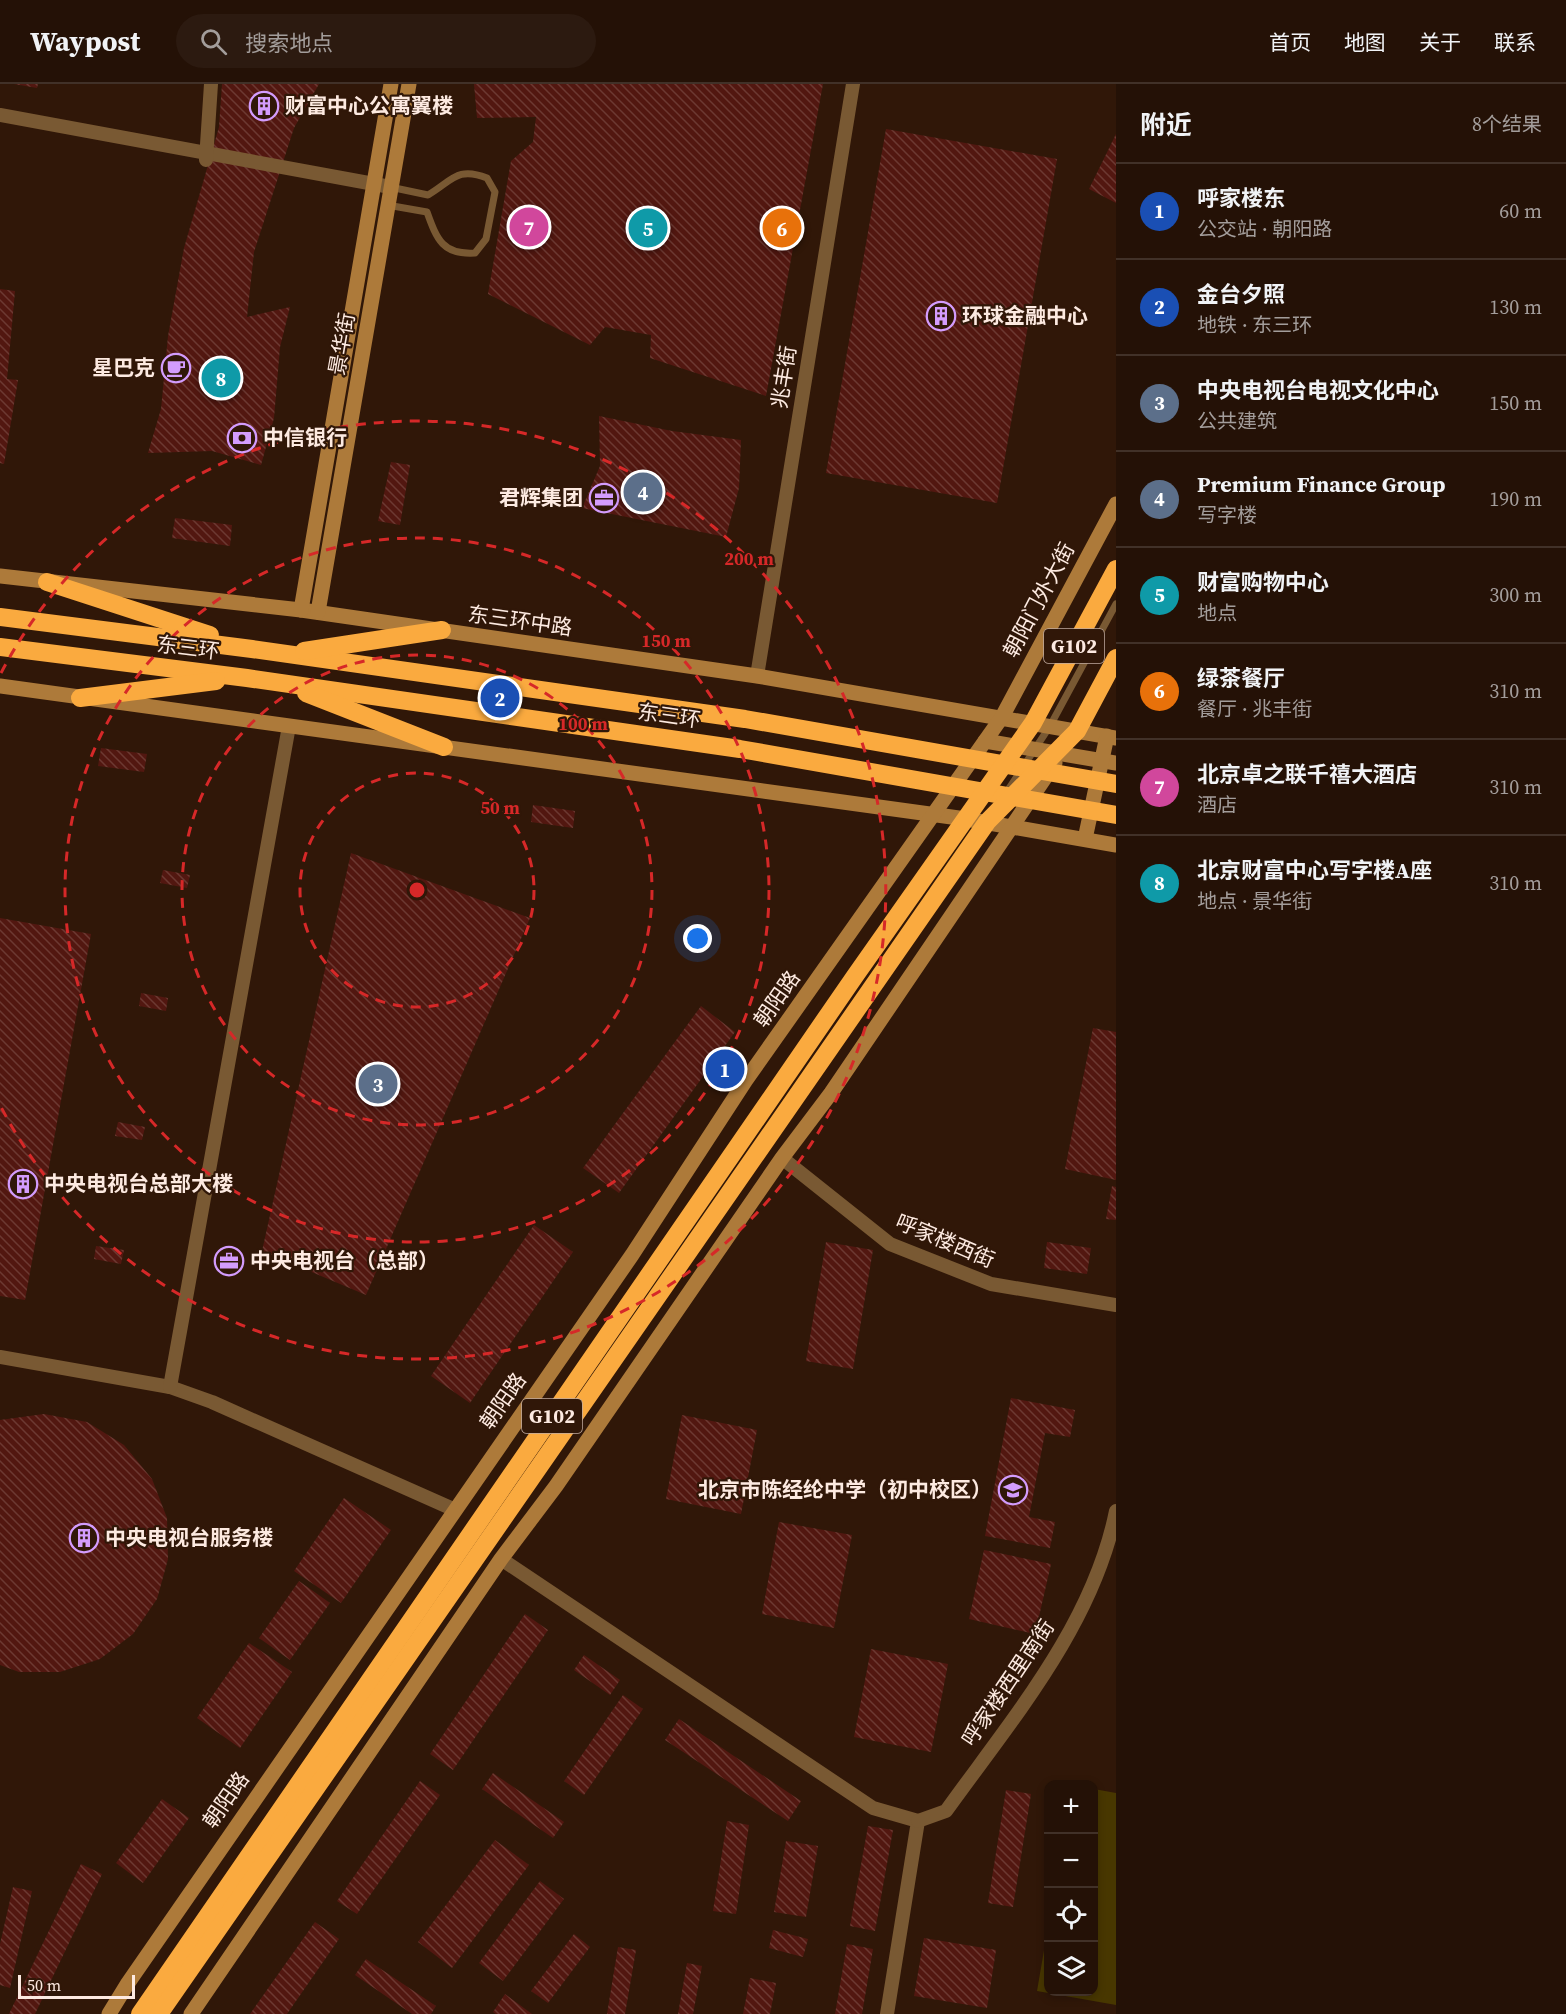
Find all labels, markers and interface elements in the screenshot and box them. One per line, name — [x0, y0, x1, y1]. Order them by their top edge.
search box — [176, 14, 596, 68]
text: Waypost — [30, 22, 140, 60]
icon: search — [197, 25, 230, 58]
text: 搜索地点 — [245, 28, 333, 58]
text: 首页 — [1269, 28, 1311, 57]
text: 地图 — [1344, 28, 1386, 57]
text: 关于 — [1419, 28, 1461, 57]
text: 联系 — [1494, 28, 1536, 57]
building icon: 财富中心公寓翼楼 — [248, 90, 280, 122]
place label: 财富中心公寓翼楼 — [285, 91, 453, 120]
text: 附近 — [1140, 107, 1192, 143]
text: 8个结果 — [1472, 110, 1542, 138]
text: 呼家楼东 — [1197, 183, 1285, 213]
text: 1 — [1154, 197, 1165, 225]
text: 60 m — [1499, 197, 1542, 225]
pin: 7 — [510, 204, 548, 250]
pin: 5 — [628, 206, 668, 250]
pin: 6 — [762, 206, 802, 250]
text: 公交站 · 朝阳路 — [1197, 215, 1332, 243]
text: 金台夕照 — [1197, 279, 1285, 309]
text: 2 — [1154, 293, 1165, 321]
text: 130 m — [1489, 293, 1542, 321]
building icon: 环球金融中心 — [925, 300, 957, 332]
place label: 环球金融中心 — [962, 301, 1088, 330]
street label: 景华街 — [322, 310, 361, 377]
text: 地铁 · 东三环 — [1197, 311, 1312, 339]
street label: 兆丰街 — [764, 344, 803, 410]
cafe icon: 星巴克 — [160, 352, 192, 384]
place label: 星巴克 — [92, 353, 155, 382]
pin: 8 — [202, 356, 240, 400]
text: 中央电视台电视文化中心 — [1197, 375, 1439, 405]
text: 3 — [1154, 389, 1165, 417]
text: 150 m — [1489, 389, 1542, 417]
text: 公共建筑 — [1197, 407, 1277, 435]
bank icon: 中信银行 — [226, 422, 258, 454]
place label: 中信银行 — [263, 423, 347, 452]
text: Premium Finance Group — [1197, 469, 1445, 499]
pin: 4 — [624, 470, 662, 514]
office icon: 君辉集团 — [588, 482, 620, 514]
place label: 君辉集团 — [499, 483, 583, 512]
text: 4 — [1154, 485, 1165, 513]
text: 190 m — [1489, 485, 1542, 513]
text: 写字楼 — [1197, 501, 1257, 529]
street label: 朝阳门外大街 — [996, 537, 1081, 662]
text: 200 m — [724, 546, 774, 571]
text: 财富购物中心 — [1197, 567, 1329, 597]
text: 5 — [1154, 581, 1165, 609]
text: 300 m — [1489, 581, 1542, 609]
street label: 东三环中路 — [466, 599, 574, 642]
text: 地点 — [1197, 599, 1237, 627]
text: 150 m — [641, 628, 691, 653]
street label: 东三环 — [155, 629, 221, 666]
road number: G102 — [1044, 629, 1104, 663]
text: 绿茶餐厅 — [1197, 663, 1285, 693]
pin: 2 — [480, 676, 520, 720]
text: 6 — [1154, 677, 1165, 705]
text: 310 m — [1489, 677, 1542, 705]
text: 餐厅 · 兆丰街 — [1197, 695, 1312, 723]
street label: 东三环 — [636, 697, 702, 734]
text: 100 m — [558, 711, 608, 736]
text: 北京卓之联千禧大酒店 — [1197, 759, 1417, 789]
text: 7 — [1154, 773, 1165, 801]
text: 310 m — [1489, 773, 1542, 801]
text: 酒店 — [1197, 791, 1237, 819]
text: 50 m — [480, 795, 520, 820]
text: 北京财富中心写字楼A座 — [1197, 855, 1432, 885]
text: 8 — [1154, 869, 1165, 897]
text: 310 m — [1489, 869, 1542, 897]
centre of rings — [407, 880, 427, 900]
text: 地点 · 景华街 — [1197, 887, 1312, 915]
your location — [683, 924, 712, 953]
street label: 朝阳路 — [747, 965, 807, 1033]
pin: 1 — [706, 1046, 744, 1092]
pin: 3 — [358, 1062, 398, 1106]
building icon: 中央电视台总部大楼 — [7, 1168, 39, 1200]
place label: 中央电视台总部大楼 — [44, 1169, 233, 1198]
street label: 呼家楼西街 — [891, 1207, 999, 1274]
office icon: 中央电视台（总部） — [213, 1245, 245, 1277]
place label: 中央电视台（总部） — [250, 1246, 439, 1275]
street label: 朝阳路 — [473, 1367, 533, 1435]
road number: G102 — [522, 1399, 582, 1433]
school or university icon: 北京市陈经纶中学（初中校区） — [997, 1474, 1029, 1506]
place label: 北京市陈经纶中学（初中校区） — [698, 1475, 992, 1504]
building icon: 中央电视台服务楼 — [68, 1522, 100, 1554]
place label: 中央电视台服务楼 — [105, 1523, 273, 1552]
street label: 呼家楼西里南街 — [954, 1614, 1061, 1752]
street label: 朝阳路 — [196, 1766, 256, 1834]
map controls — [1044, 1780, 1098, 1996]
button: + — [1044, 1780, 1098, 1834]
button: − — [1044, 1834, 1098, 1888]
button: locate — [1044, 1888, 1098, 1942]
button: layers — [1044, 1942, 1098, 1996]
scale bar — [18, 1972, 135, 2000]
text: 50 m — [27, 1974, 61, 1996]

